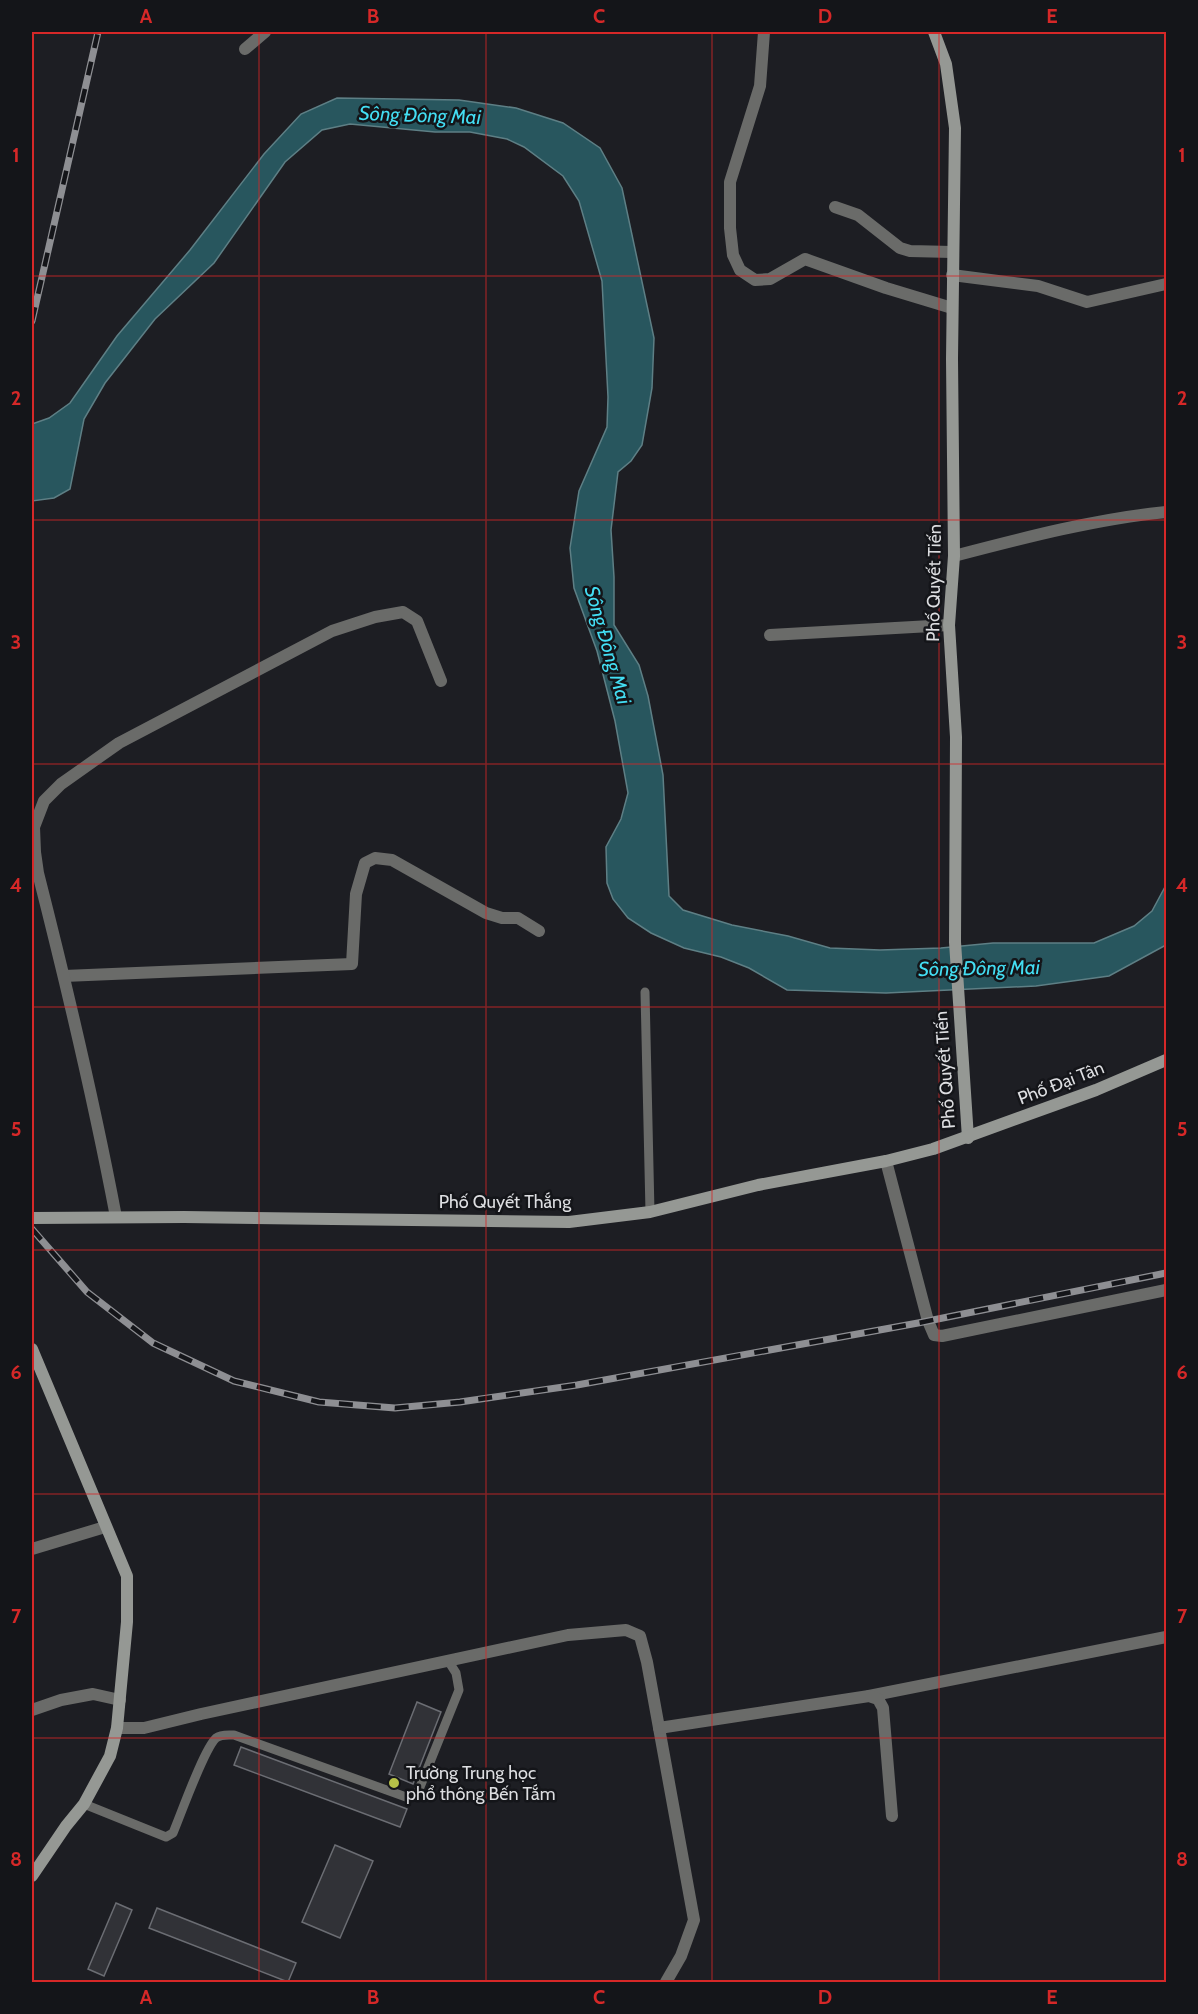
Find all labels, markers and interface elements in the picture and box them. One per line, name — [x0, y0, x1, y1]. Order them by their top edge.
text: A — [140, 4, 153, 28]
text: B — [367, 4, 379, 28]
text: C — [593, 4, 605, 28]
text: D — [818, 4, 832, 28]
text: E — [1046, 4, 1058, 28]
water label: Sông Đông Mai — [359, 101, 482, 129]
text: 1 — [12, 143, 20, 167]
text: 1 — [1178, 143, 1186, 167]
text: 2 — [11, 386, 21, 410]
text: 2 — [1177, 386, 1187, 410]
street label: Phố Quyết Tiến — [922, 524, 946, 642]
water label: Sông Đông Mai — [580, 583, 637, 708]
text: 3 — [11, 630, 21, 654]
text: 3 — [1177, 630, 1187, 654]
text: 4 — [10, 873, 22, 897]
text: 4 — [1176, 873, 1188, 897]
water label: Sông Đông Mai — [918, 955, 1041, 981]
street label: Phố Quyết Tiến — [930, 1010, 960, 1130]
street label: Phố Đại Tân — [1015, 1056, 1107, 1110]
text: 5 — [11, 1117, 21, 1141]
text: 5 — [1177, 1117, 1187, 1141]
street label: Phố Quyết Thắng — [439, 1191, 572, 1213]
text: 6 — [10, 1360, 22, 1384]
text: 6 — [1176, 1360, 1188, 1384]
text: 7 — [11, 1604, 22, 1628]
text: 7 — [1177, 1604, 1188, 1628]
place label: Trường Trung học phổ thông Bến Tắm — [406, 1762, 556, 1805]
marker: Trường Trung học phổ thông Bến Tắm — [387, 1776, 401, 1790]
text: 8 — [10, 1847, 22, 1871]
text: 8 — [1176, 1847, 1188, 1871]
text: A — [140, 1985, 153, 2009]
text: B — [367, 1985, 379, 2009]
text: C — [593, 1985, 605, 2009]
text: D — [818, 1985, 832, 2009]
text: E — [1046, 1985, 1058, 2009]

